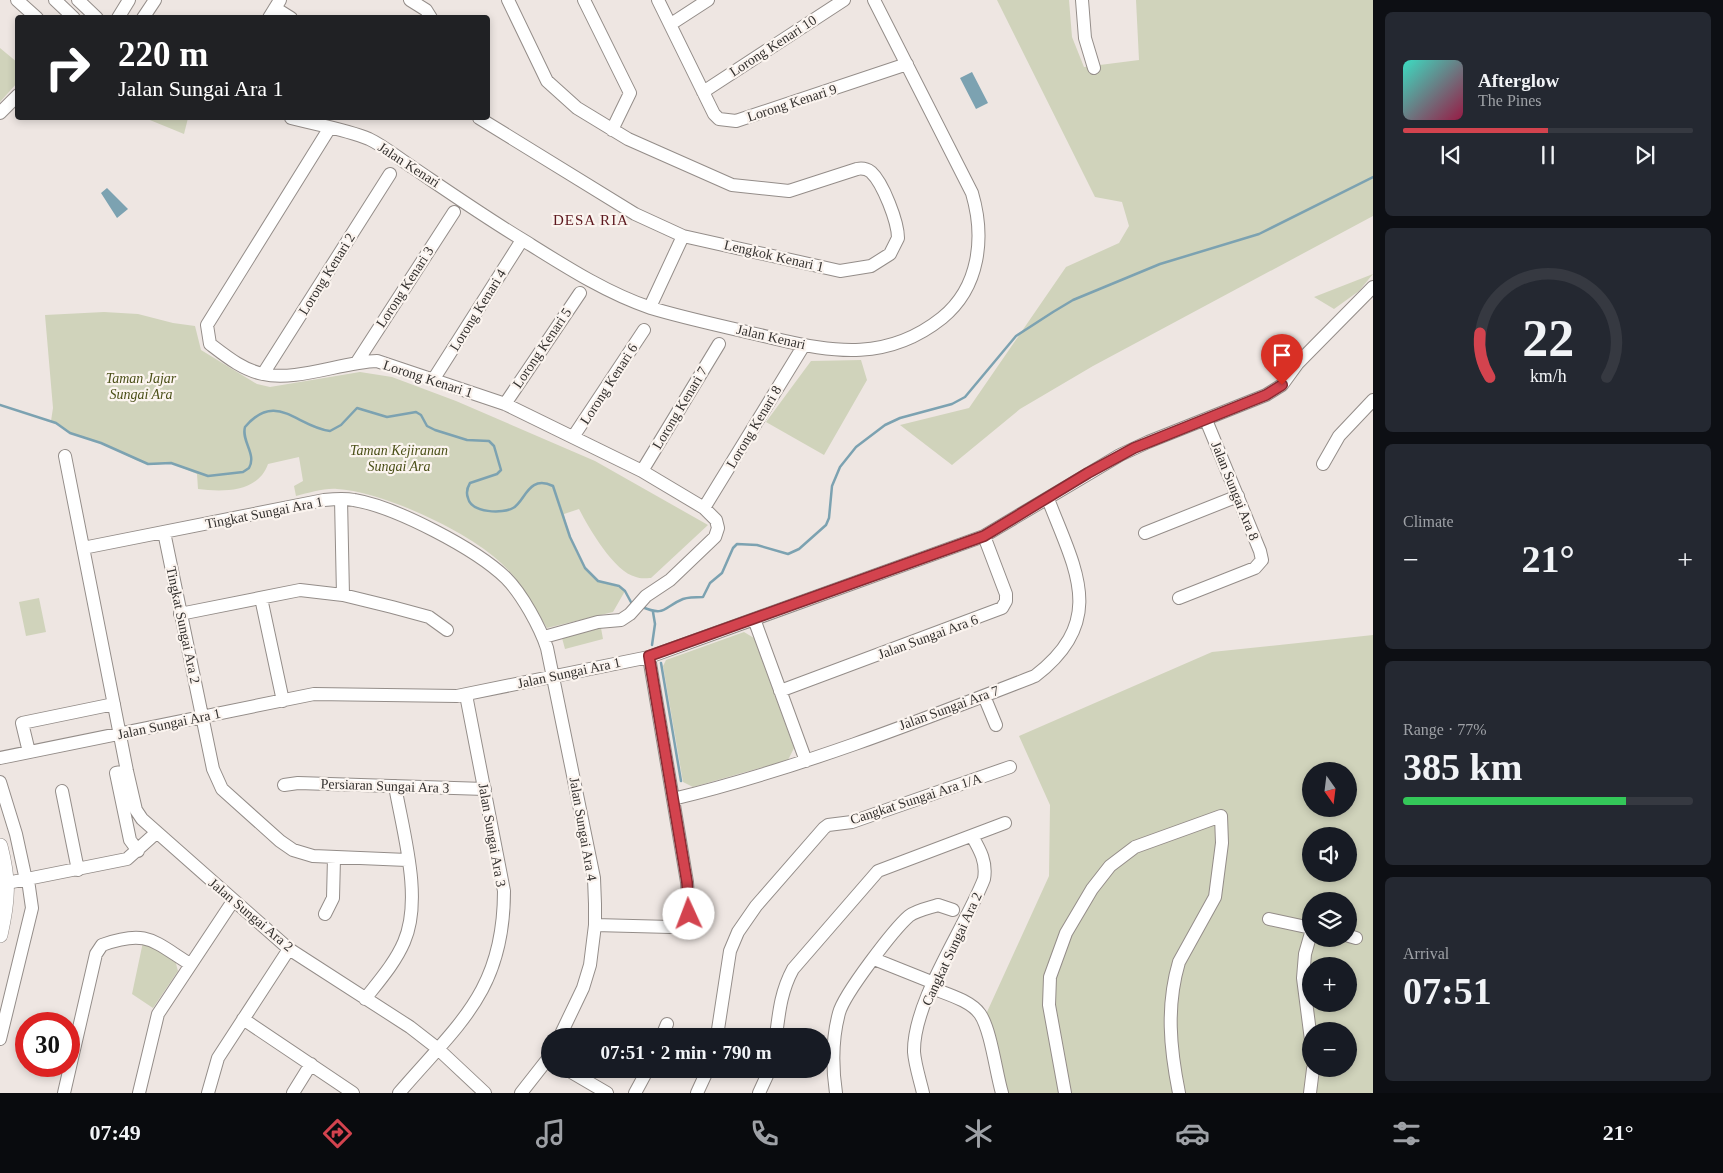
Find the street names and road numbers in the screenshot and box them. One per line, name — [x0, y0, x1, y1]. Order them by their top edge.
street label: Lorong Kenari 10 — [727, 12, 819, 80]
street label: Lorong Kenari 9 — [745, 81, 839, 125]
street label: Jalan Kenari — [375, 140, 443, 191]
street label: Lorong Kenari 2 — [296, 230, 358, 318]
street label: Lengkok Kenari 1 — [723, 237, 825, 275]
street label: Lorong Kenari 3 — [373, 244, 437, 330]
street label: Lorong Kenari 4 — [447, 266, 509, 354]
street label: Lorong Kenari 5 — [510, 305, 574, 391]
street label: Jalan Kenari — [735, 322, 807, 352]
street label: Lorong Kenari 6 — [577, 341, 641, 427]
street label: Lorong Kenari 1 — [381, 357, 475, 401]
street label: Lorong Kenari 7 — [650, 364, 710, 452]
street label: Lorong Kenari 8 — [724, 383, 784, 471]
street label: Jalan Sungai Ara 8 — [1208, 439, 1262, 543]
street label: Tingkat Sungai Ara 1 — [204, 494, 324, 532]
street label: Tingkat Sungai Ara 2 — [163, 565, 203, 685]
street label: Jalan Sungai Ara 6 — [876, 612, 980, 662]
street label: Jalan Sungai Ara 1 — [516, 655, 622, 691]
street label: Jalan Sungai Ara 7 — [897, 683, 1001, 733]
street label: Jalan Sungai Ara 1 — [116, 706, 222, 742]
street label: Cangkat Sungai Ara 1/A — [848, 770, 984, 827]
street label: Persiaran Sungai Ara 3 — [320, 776, 450, 796]
street label: Jalan Sungai Ara 4 — [566, 776, 600, 882]
street label: Jalan Sungai Ara 3 — [475, 782, 509, 888]
street label: Jalan Sungai Ara 2 — [206, 875, 296, 955]
street label: Cangkat Sungai Ara 2 — [919, 890, 985, 1008]

